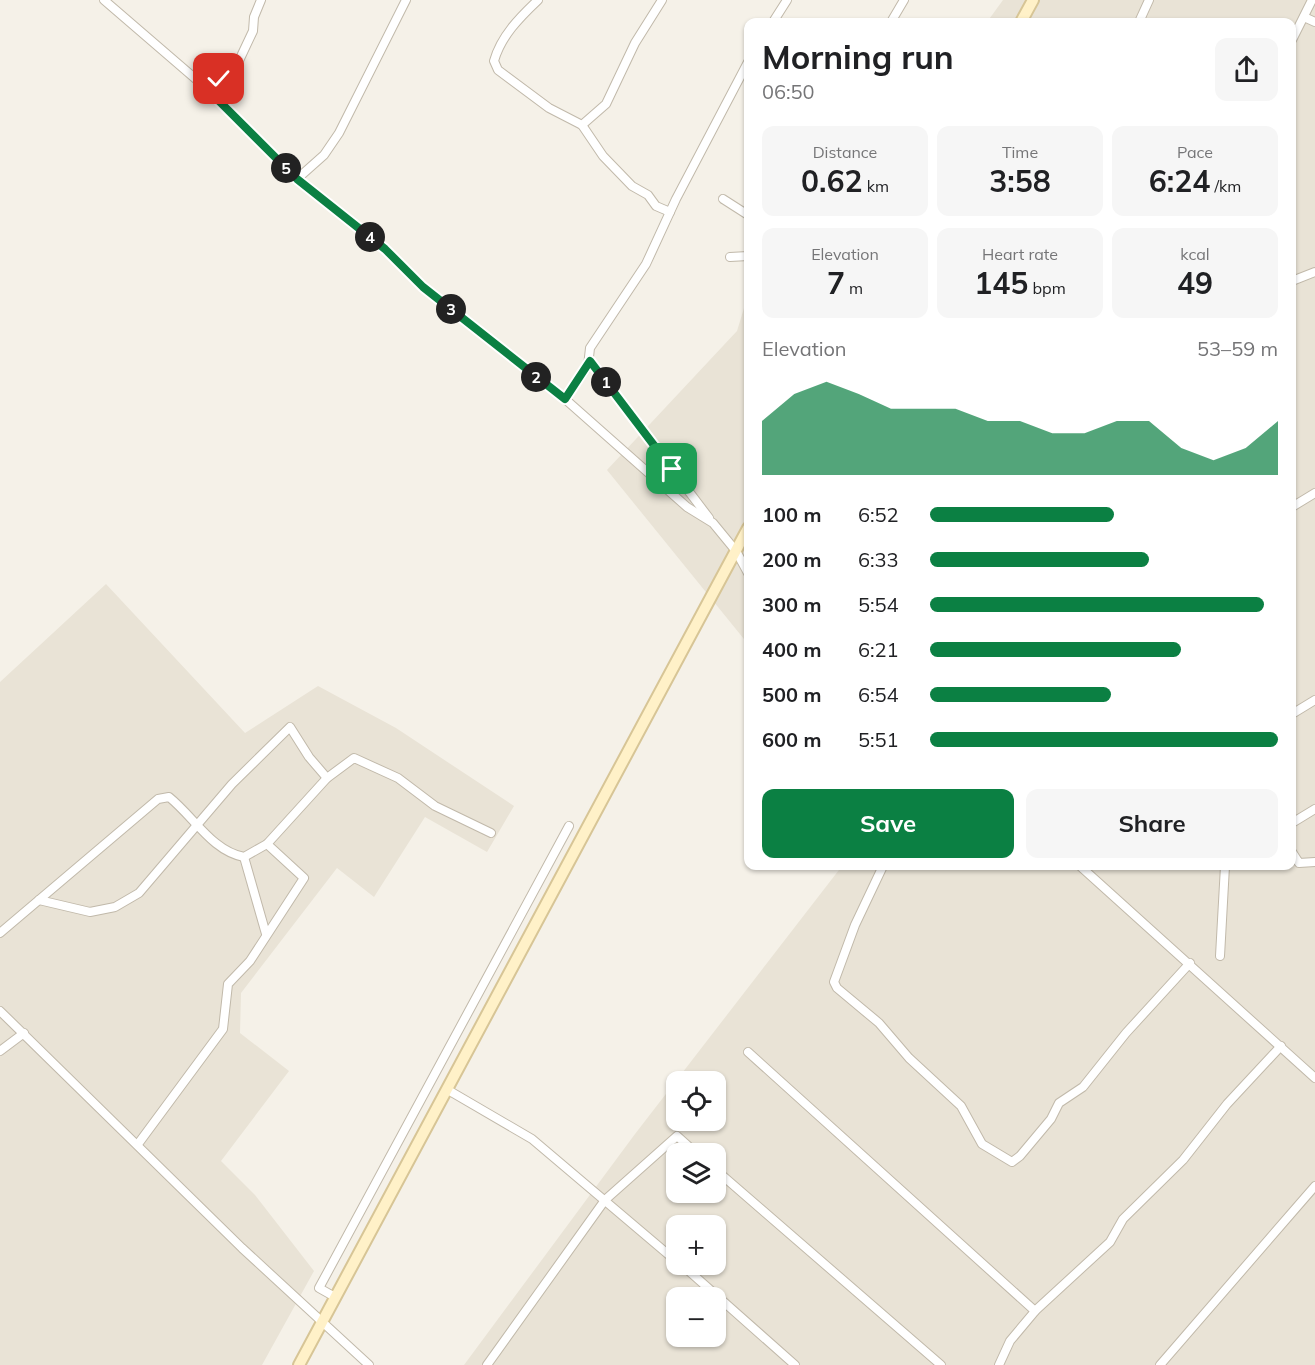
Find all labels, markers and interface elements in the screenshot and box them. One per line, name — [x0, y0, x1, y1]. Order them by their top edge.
text: Morning run — [762, 36, 954, 77]
button: share — [1215, 38, 1278, 101]
pin — [193, 53, 244, 104]
icon: check — [202, 62, 235, 95]
text: 06:50 — [762, 79, 815, 104]
text: Distance — [813, 142, 877, 162]
text: Time — [1002, 142, 1038, 162]
text: Pace — [1177, 142, 1213, 162]
pin: 5 — [271, 153, 301, 183]
text: 5 — [281, 158, 291, 178]
text: 0.62 — [801, 162, 862, 200]
text: 3:58 — [989, 162, 1051, 200]
text: 6:24 — [1149, 162, 1210, 200]
text: km — [862, 176, 889, 196]
text: /km — [1210, 176, 1241, 196]
pin: 4 — [355, 222, 385, 252]
text: 4 — [365, 227, 375, 247]
text: Elevation — [811, 244, 879, 264]
text: Heart rate — [982, 244, 1058, 264]
text: kcal — [1180, 244, 1210, 264]
text: 7 — [827, 264, 845, 302]
text: 145 — [974, 264, 1028, 302]
text: 49 — [1177, 264, 1213, 302]
text: m — [845, 278, 863, 298]
text: bpm — [1028, 278, 1066, 298]
pin: 3 — [436, 294, 466, 324]
text: 3 — [446, 299, 456, 319]
text: Elevation — [762, 336, 847, 361]
text: 53–59 m — [1197, 336, 1278, 361]
pin: 2 — [521, 362, 551, 392]
text: 2 — [531, 367, 541, 387]
pin: 1 — [591, 367, 621, 397]
text: 1 — [601, 372, 611, 392]
pin — [646, 443, 697, 494]
icon: arrive — [655, 452, 688, 485]
text: 100 m — [762, 502, 821, 527]
text: 6:52 — [858, 502, 899, 527]
text: 200 m — [762, 547, 821, 572]
text: 6:33 — [858, 547, 899, 572]
text: 300 m — [762, 592, 821, 617]
text: 5:54 — [858, 592, 899, 617]
text: 400 m — [762, 637, 821, 662]
text: 6:21 — [858, 637, 899, 662]
text: 500 m — [762, 682, 821, 707]
text: 6:54 — [858, 682, 899, 707]
text: 600 m — [762, 727, 821, 752]
text: 5:51 — [858, 727, 899, 752]
button: Save — [762, 789, 1014, 858]
button: Share — [1026, 789, 1278, 858]
map controls — [666, 1071, 726, 1347]
button: locate — [666, 1071, 726, 1131]
button: layers — [666, 1143, 726, 1203]
button: + — [666, 1215, 726, 1275]
button: − — [666, 1287, 726, 1347]

